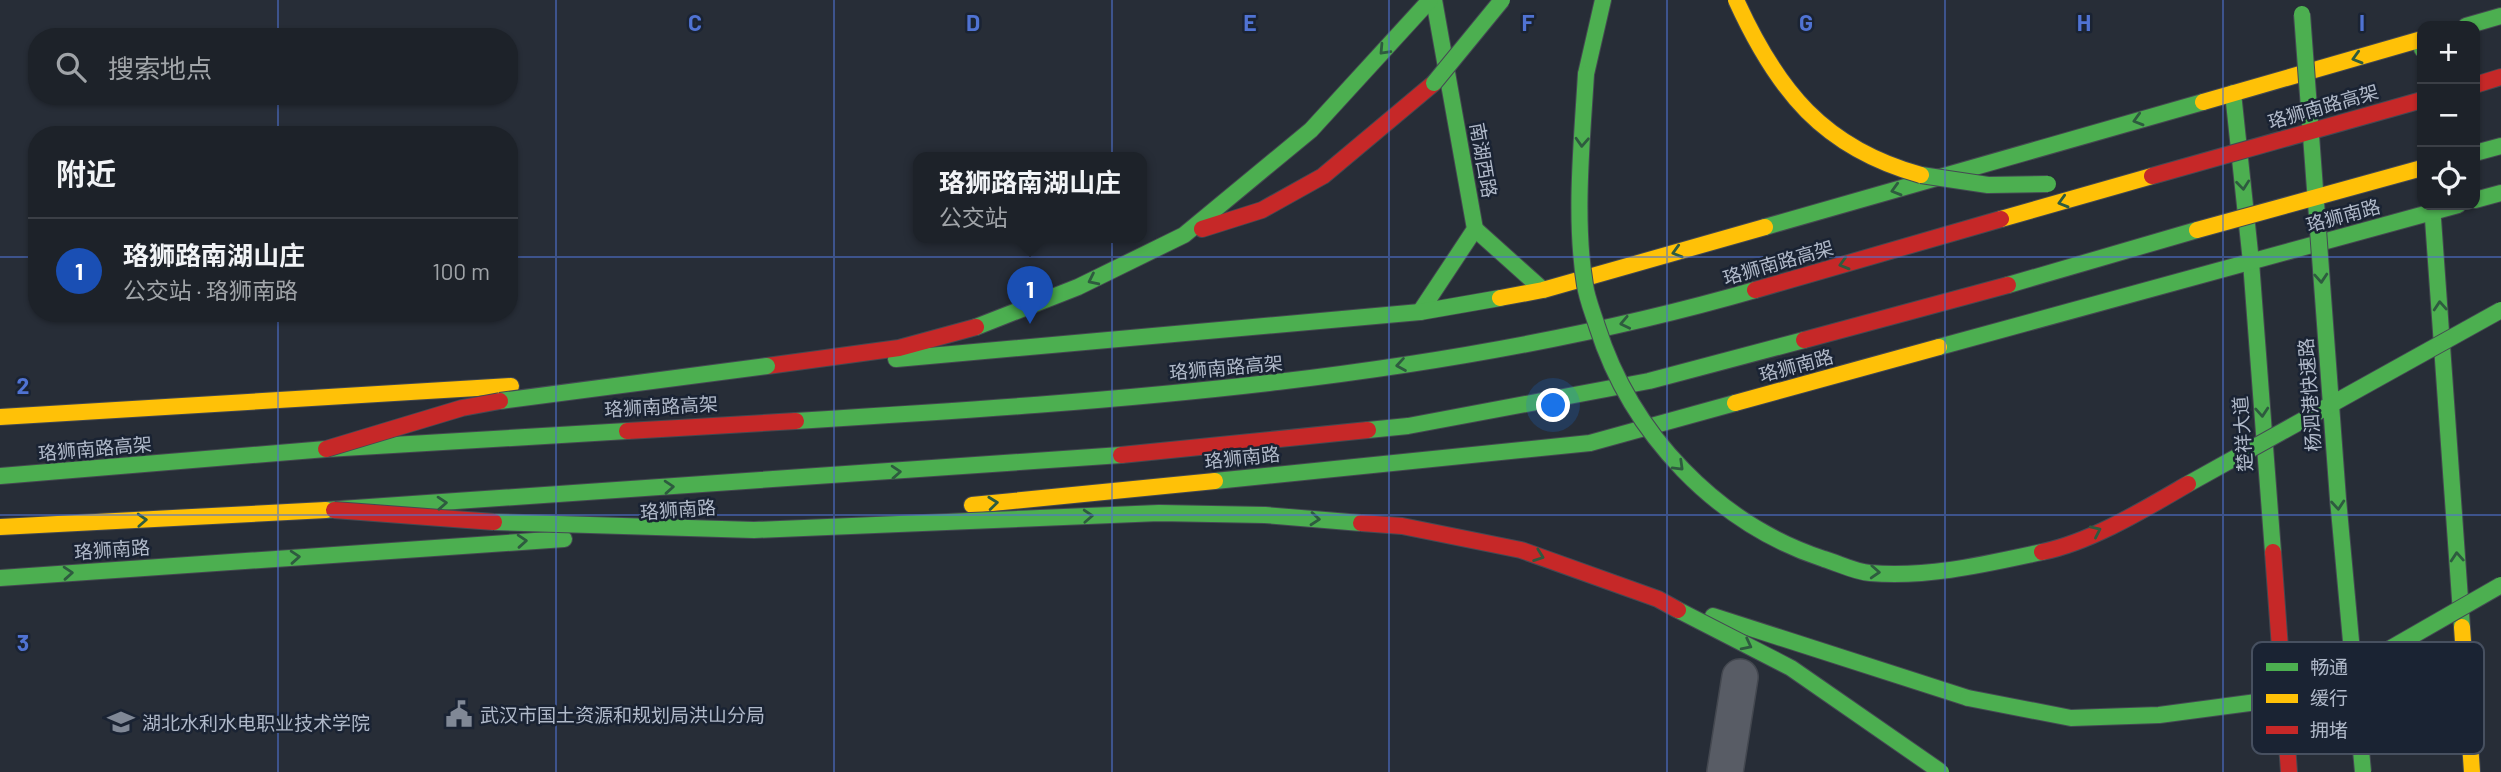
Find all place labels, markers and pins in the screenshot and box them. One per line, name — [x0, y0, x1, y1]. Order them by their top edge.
pin: 1 — [1007, 266, 1053, 324]
public building icon: 武汉市国土资源和规划局洪山分局 — [444, 699, 474, 729]
place label: 武汉市国土资源和规划局洪山分局 — [480, 703, 765, 726]
school or university icon: 湖北水利水电职业技术学院 — [106, 707, 136, 737]
place label: 湖北水利水电职业技术学院 — [142, 711, 370, 734]

